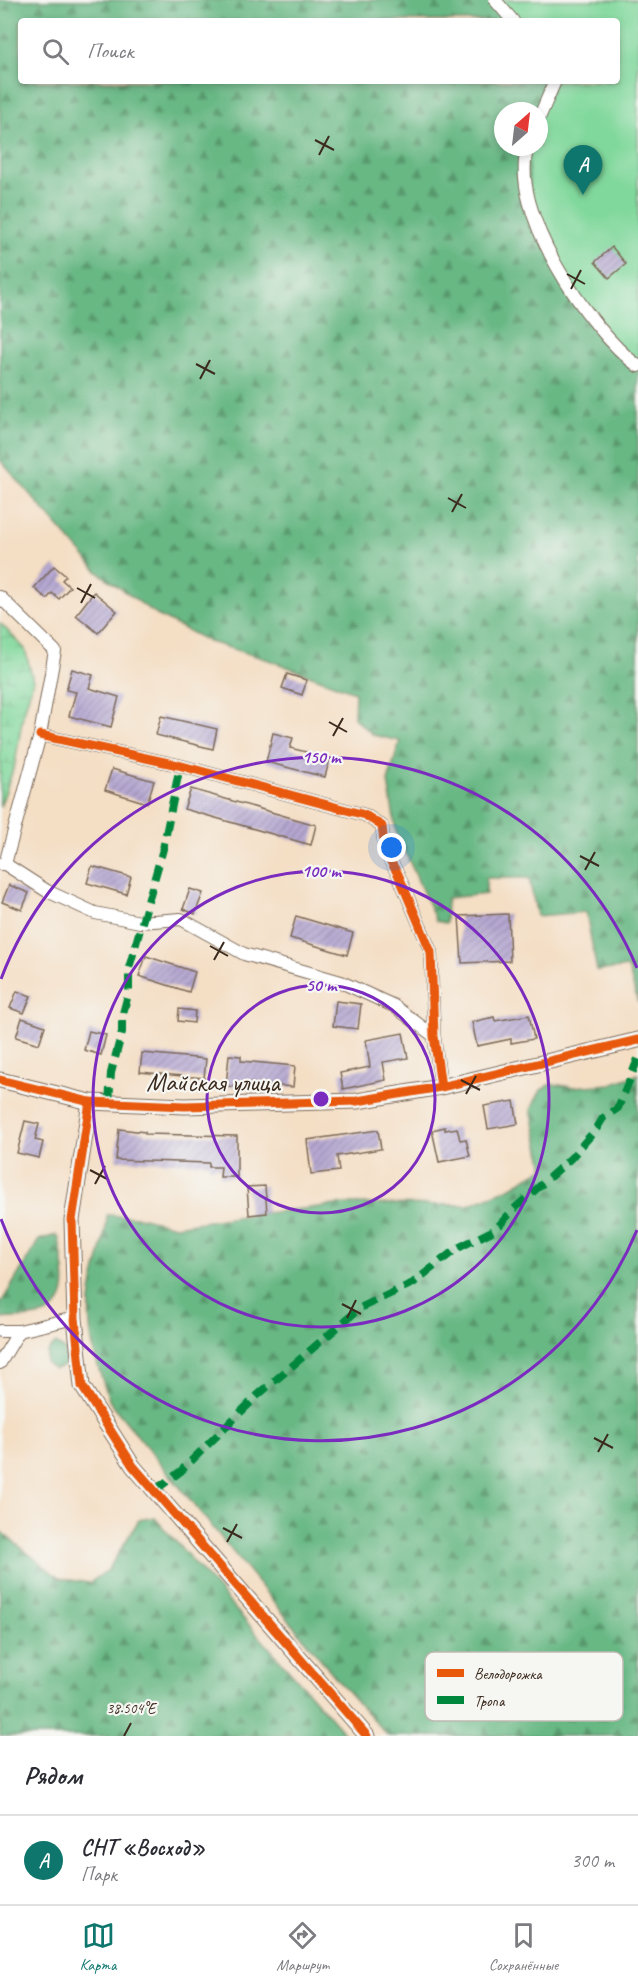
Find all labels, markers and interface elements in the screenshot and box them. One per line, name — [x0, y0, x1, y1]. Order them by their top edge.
search box — [18, 18, 620, 84]
icon: search — [39, 35, 72, 68]
text: Поиск — [87, 37, 133, 65]
north arrow — [494, 102, 548, 156]
pin: A — [564, 146, 602, 195]
text: 150 m — [302, 746, 342, 768]
your location — [377, 833, 406, 862]
text: 100 m — [302, 860, 342, 882]
text: 50 m — [306, 974, 338, 996]
street label: Майская улица — [146, 1066, 281, 1099]
centre of rings — [311, 1089, 331, 1109]
legend — [425, 1652, 623, 1721]
text: Велодорожка — [474, 1664, 543, 1684]
text: Тропа — [474, 1691, 506, 1711]
text: 38.504°E — [107, 1699, 158, 1718]
text: Рядом — [24, 1759, 82, 1792]
text: СНТ «Восход» — [81, 1834, 205, 1862]
text: A — [38, 1848, 49, 1873]
text: 300 m — [571, 1848, 614, 1873]
text: Парк — [81, 1862, 117, 1887]
tab: Карта — [80, 1919, 116, 1975]
tab: Маршрут — [276, 1919, 329, 1975]
tab: Сохранённые — [489, 1919, 558, 1975]

